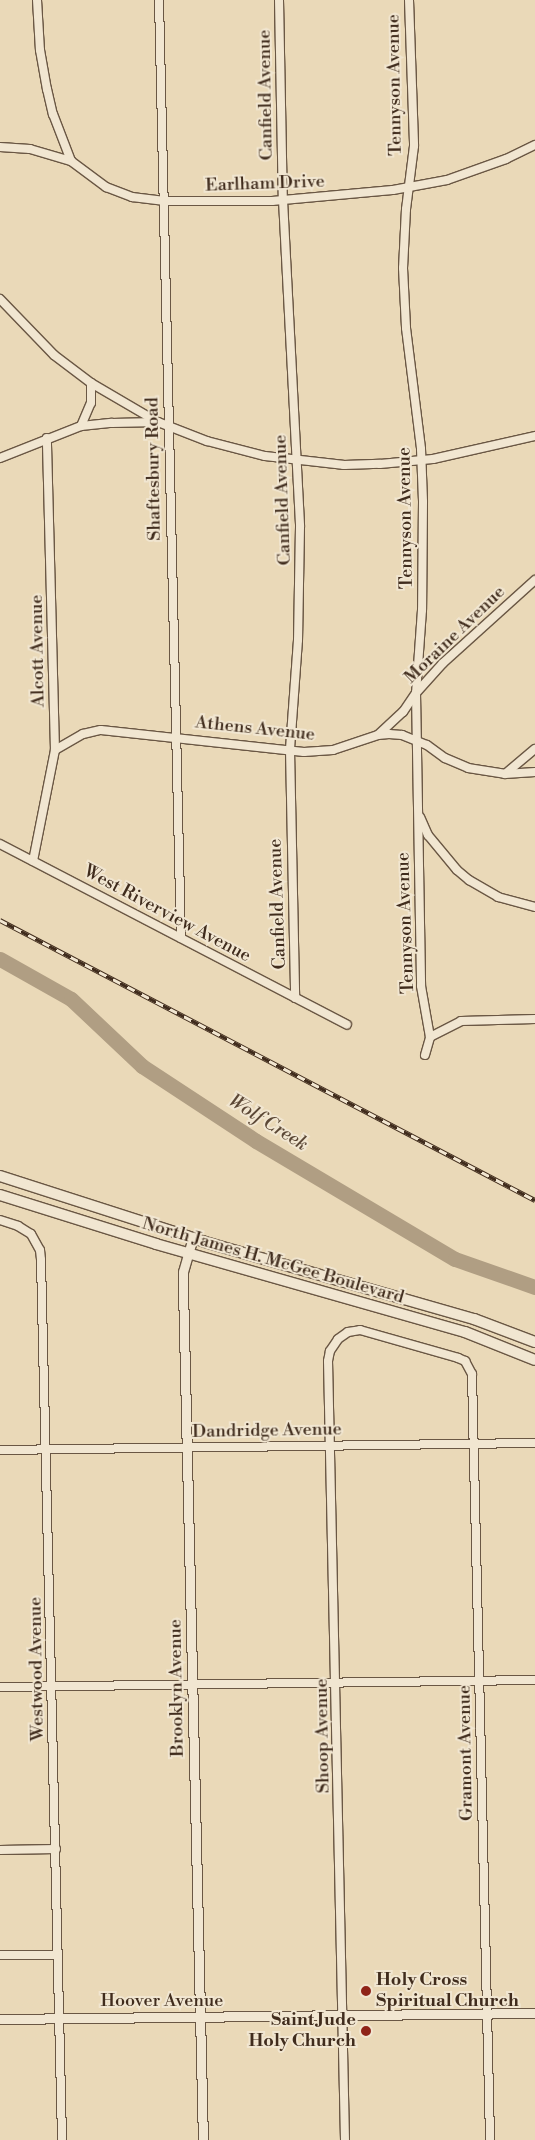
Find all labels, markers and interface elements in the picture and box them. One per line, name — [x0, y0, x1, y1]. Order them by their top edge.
street label: Tennyson Avenue — [383, 14, 407, 156]
street label: Canfield Avenue — [254, 29, 278, 161]
street label: Earlham Drive — [205, 171, 325, 197]
street label: Shaftesbury Road — [142, 397, 166, 541]
street label: Canfield Avenue — [270, 434, 296, 566]
street label: Tennyson Avenue — [394, 447, 418, 589]
street label: Moraine Avenue — [400, 582, 510, 688]
street label: Alcott Avenue — [26, 595, 50, 707]
street label: Athens Avenue — [194, 712, 316, 746]
street label: Canfield Avenue — [265, 838, 291, 970]
street label: Tennyson Avenue — [393, 852, 419, 994]
street label: West Riverview Avenue — [80, 861, 254, 967]
water label: Wolf Creek — [224, 1090, 312, 1156]
street label: North James H. McGee Boulevard — [140, 1213, 406, 1309]
street label: Dandridge Avenue — [192, 1419, 342, 1443]
street label: Westwood Avenue — [25, 1597, 49, 1741]
street label: Brooklyn Avenue — [165, 1619, 189, 1757]
street label: Shoop Avenue — [311, 1678, 335, 1794]
street label: Gramont Avenue — [454, 1685, 478, 1821]
place label: Holy Cross Spiritual Church — [376, 1970, 519, 2012]
marker: Holy Cross Spiritual Church — [360, 1985, 372, 1997]
street label: Hoover Avenue — [101, 1990, 223, 2012]
place label: Saint Jude Holy Church — [248, 2010, 356, 2052]
marker: Saint Jude Holy Church — [360, 2025, 372, 2037]

